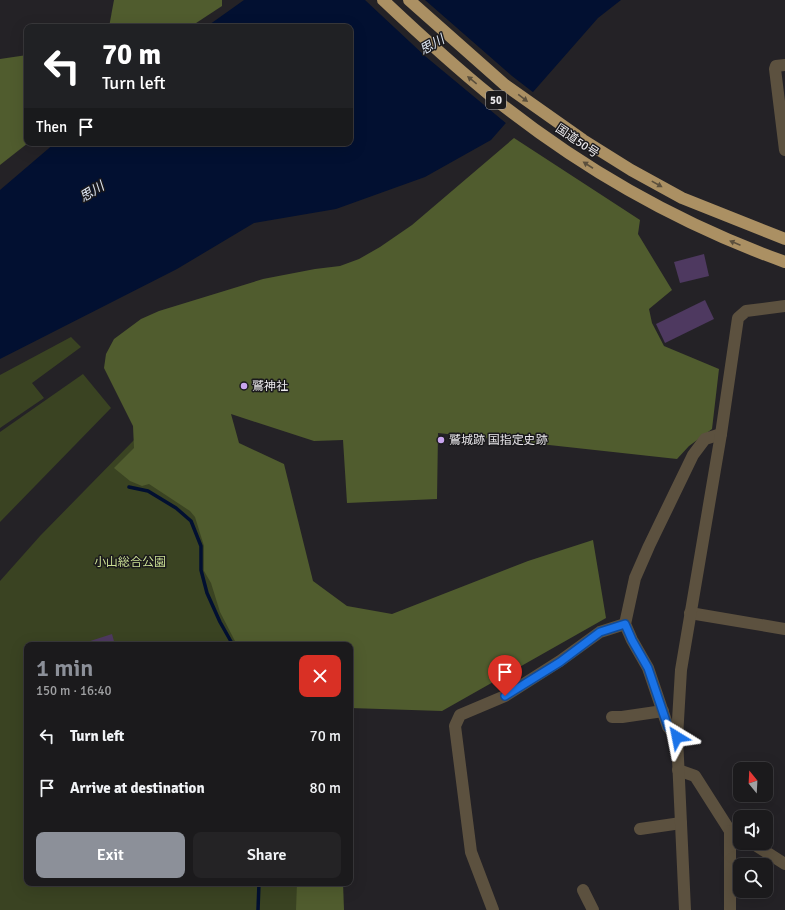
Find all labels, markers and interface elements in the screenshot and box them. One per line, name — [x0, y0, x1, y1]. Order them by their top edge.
water label: 思川 — [417, 31, 449, 58]
text: 70 m — [102, 38, 161, 72]
icon: left — [36, 40, 88, 92]
text: Turn left — [102, 72, 165, 94]
one-way arrow — [466, 76, 477, 85]
road number: 50 — [486, 91, 506, 109]
one-way arrow — [518, 94, 529, 103]
icon: arrive — [75, 116, 97, 138]
text: Then — [36, 118, 67, 136]
street label: 国道50号 — [553, 121, 601, 161]
one-way arrow — [583, 161, 593, 169]
water label: 思川 — [77, 177, 109, 206]
one-way arrow — [651, 181, 662, 188]
one-way arrow — [729, 240, 740, 246]
place label: 鷲神社 — [252, 379, 288, 394]
marker: 鷲神社 — [239, 381, 249, 391]
place label: 鷲城跡 国指定史跡 — [449, 433, 548, 448]
marker: 鷲城跡 国指定史跡 — [436, 435, 446, 445]
park label: 小山総合公園 — [94, 555, 166, 570]
text: 1 min — [36, 653, 93, 683]
button: close — [299, 655, 341, 697]
pin — [488, 655, 522, 696]
icon: arrive — [494, 661, 516, 683]
text: 150 m · 16:40 — [36, 683, 112, 699]
position arrow — [656, 716, 698, 758]
icon: left — [36, 725, 58, 747]
text: Turn left — [70, 727, 124, 745]
text: 70 m — [310, 727, 341, 745]
north arrow — [733, 762, 773, 802]
map controls — [733, 762, 773, 898]
icon: arrive — [36, 777, 58, 799]
text: Arrive at destination — [70, 779, 205, 797]
text: 80 m — [310, 779, 341, 797]
button: sound — [733, 810, 773, 850]
button: Exit — [36, 832, 185, 878]
button: Share — [193, 832, 341, 878]
button: search — [733, 858, 773, 898]

